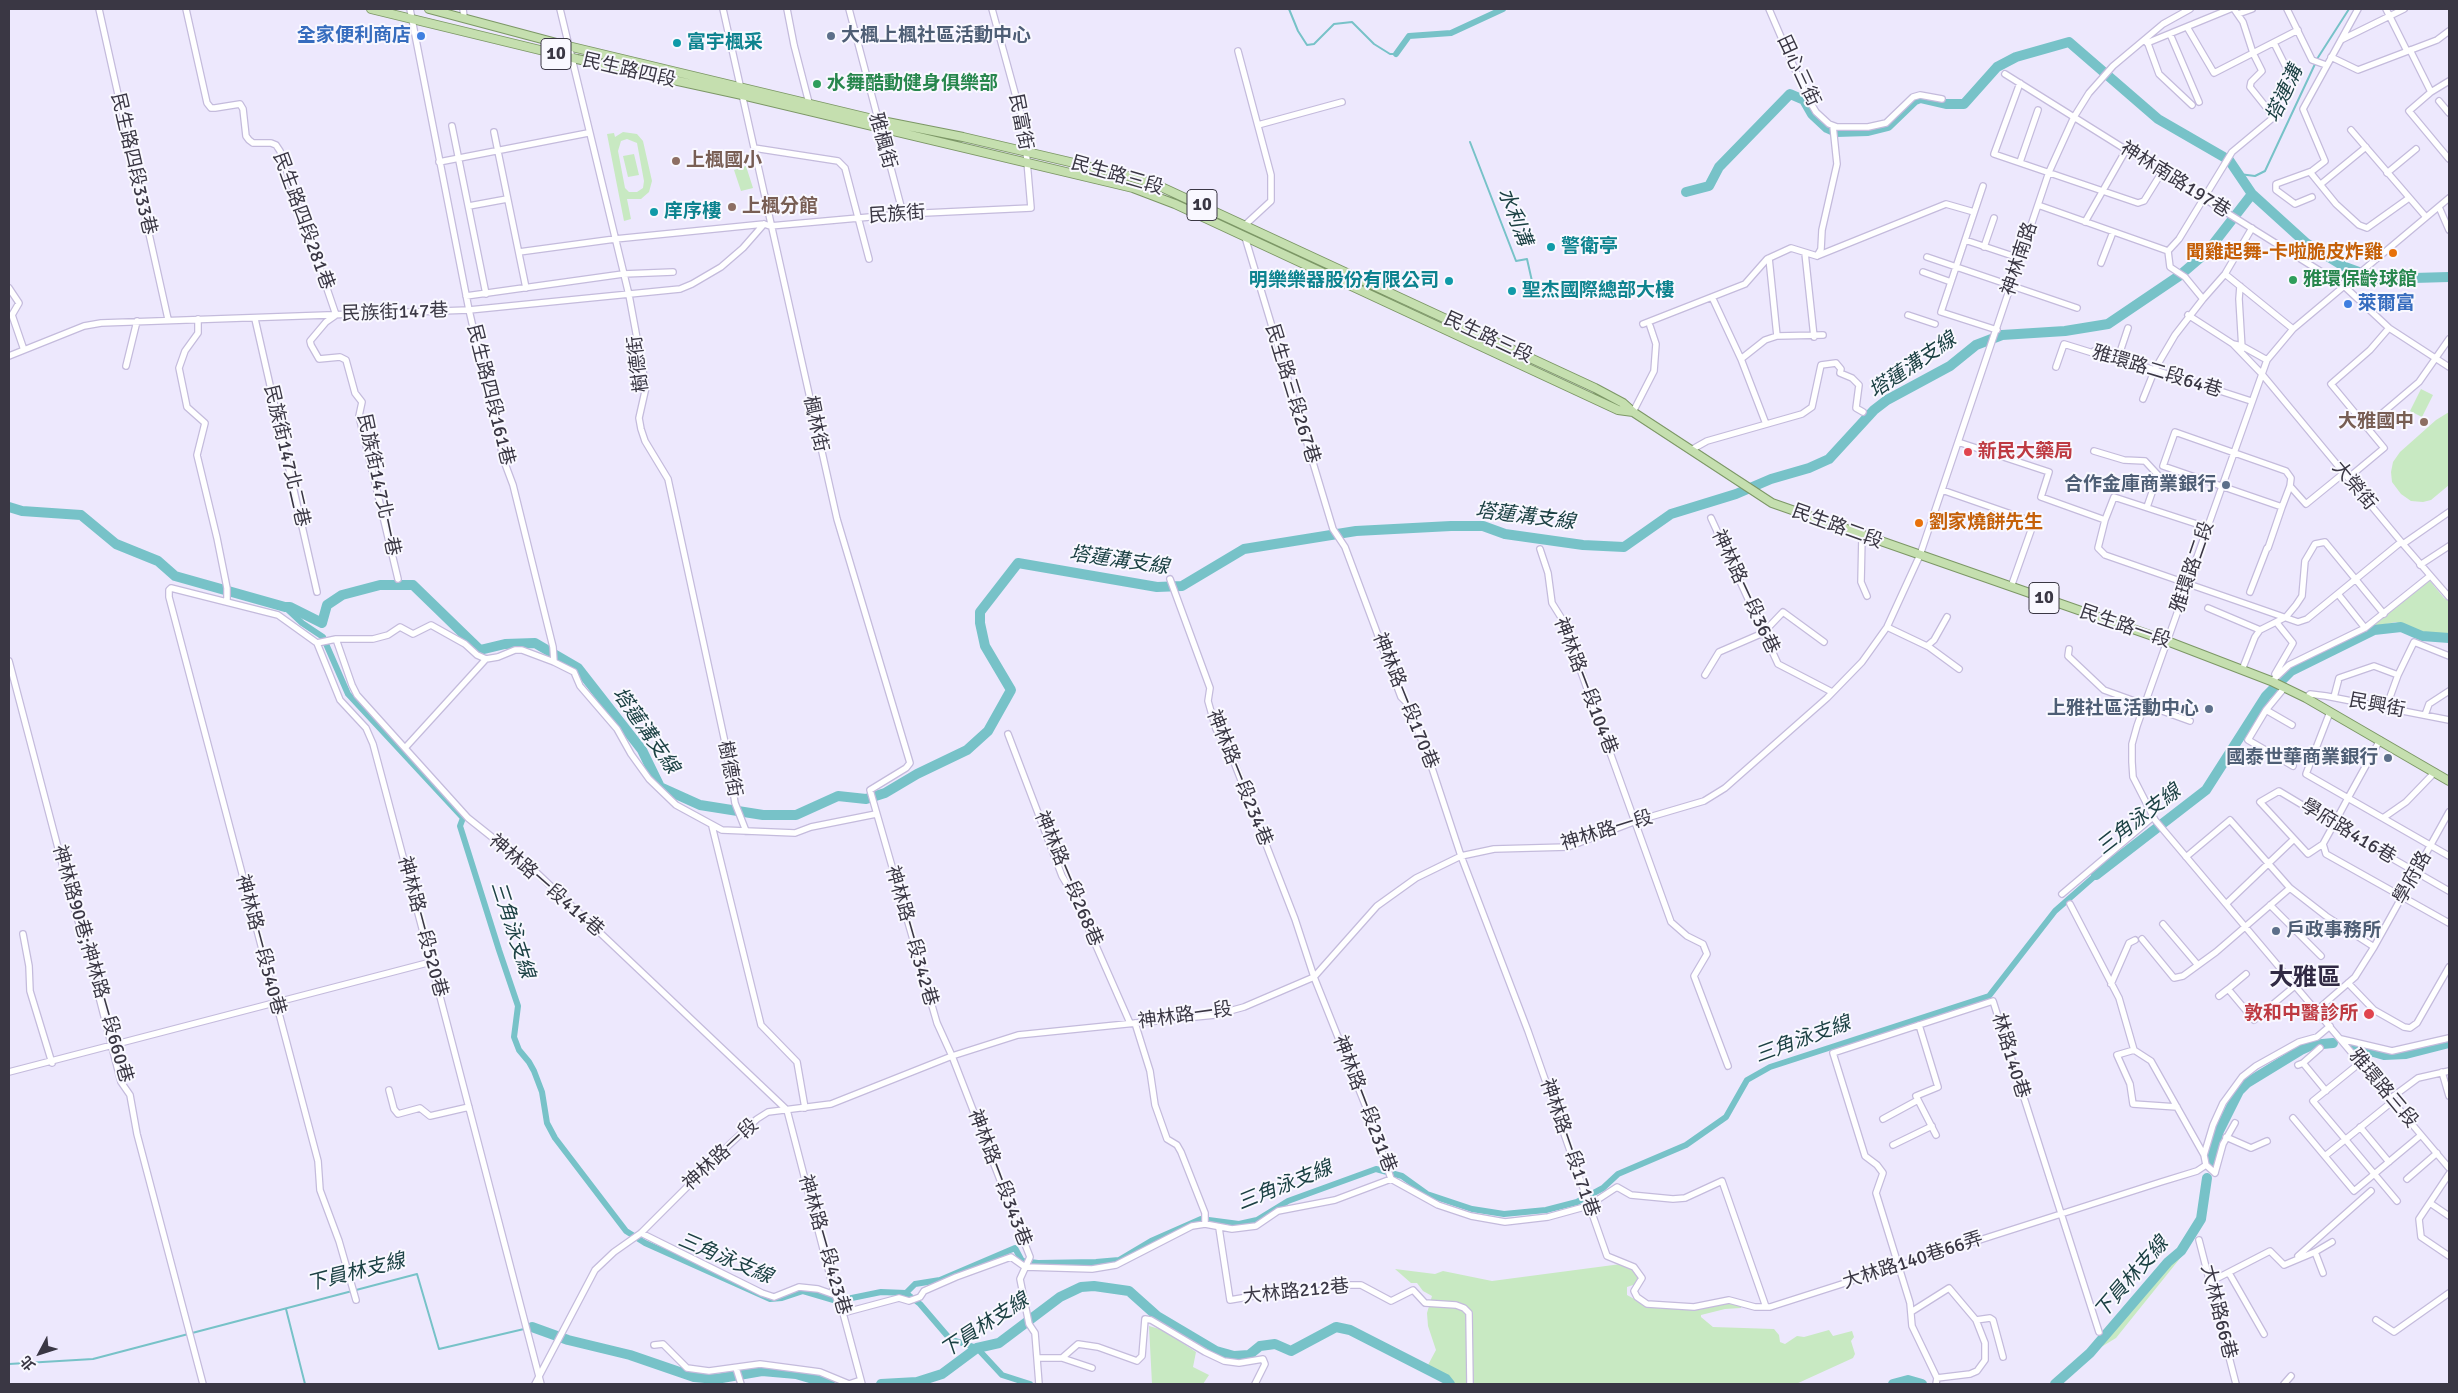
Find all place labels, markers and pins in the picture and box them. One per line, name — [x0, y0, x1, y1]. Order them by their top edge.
place label: 全家便利商店 — [297, 25, 411, 47]
place label: 大楓上楓社區活動中心 — [841, 25, 1031, 47]
marker: 全家便利商店 — [415, 30, 427, 42]
marker: 大楓上楓社區活動中心 — [825, 30, 837, 42]
place label: 富宇楓采 — [687, 32, 763, 54]
marker: 富宇楓采 — [671, 37, 683, 49]
place label: 水舞酷動健身俱樂部 — [827, 73, 998, 95]
marker: 水舞酷動健身俱樂部 — [811, 78, 823, 90]
place label: 上楓國小 — [686, 150, 762, 172]
marker: 上楓國小 — [670, 155, 682, 167]
place label: 上楓分館 — [742, 196, 818, 218]
place label: 庠序樓 — [664, 201, 721, 223]
marker: 上楓分館 — [726, 201, 738, 213]
marker: 庠序樓 — [648, 206, 660, 218]
place label: 警衛亭 — [1561, 236, 1618, 258]
marker: 警衛亭 — [1545, 241, 1557, 253]
place label: 聞雞起舞-卡啦脆皮炸雞 — [2186, 242, 2383, 264]
marker: 聞雞起舞-卡啦脆皮炸雞 — [2387, 247, 2399, 259]
place label: 雅環保齡球館 — [2303, 269, 2417, 291]
place label: 明樂樂器股份有限公司 — [1249, 270, 1439, 292]
marker: 雅環保齡球館 — [2287, 274, 2299, 286]
marker: 明樂樂器股份有限公司 — [1443, 275, 1455, 287]
place label: 聖杰國際總部大樓 — [1522, 280, 1674, 302]
marker: 聖杰國際總部大樓 — [1506, 285, 1518, 297]
place label: 萊爾富 — [2358, 293, 2415, 315]
marker: 萊爾富 — [2342, 298, 2354, 310]
place label: 大雅國中 — [2338, 411, 2414, 433]
marker: 大雅國中 — [2418, 416, 2430, 428]
place label: 新民大藥局 — [1978, 441, 2073, 463]
marker: 新民大藥局 — [1962, 446, 1974, 458]
place label: 合作金庫商業銀行 — [2064, 474, 2216, 496]
marker: 合作金庫商業銀行 — [2220, 479, 2232, 491]
place label: 劉家燒餅先生 — [1929, 512, 2043, 534]
marker: 劉家燒餅先生 — [1913, 517, 1925, 529]
place label: 上雅社區活動中心 — [2047, 698, 2199, 720]
marker: 上雅社區活動中心 — [2203, 703, 2215, 715]
place label: 國泰世華商業銀行 — [2226, 747, 2378, 769]
marker: 國泰世華商業銀行 — [2382, 752, 2394, 764]
place label: 戶政事務所 — [2286, 920, 2381, 942]
marker: 戶政事務所 — [2270, 925, 2282, 937]
place label: 敦和中醫診所 — [2244, 1003, 2358, 1025]
marker: 敦和中醫診所 — [2362, 1007, 2376, 1021]

